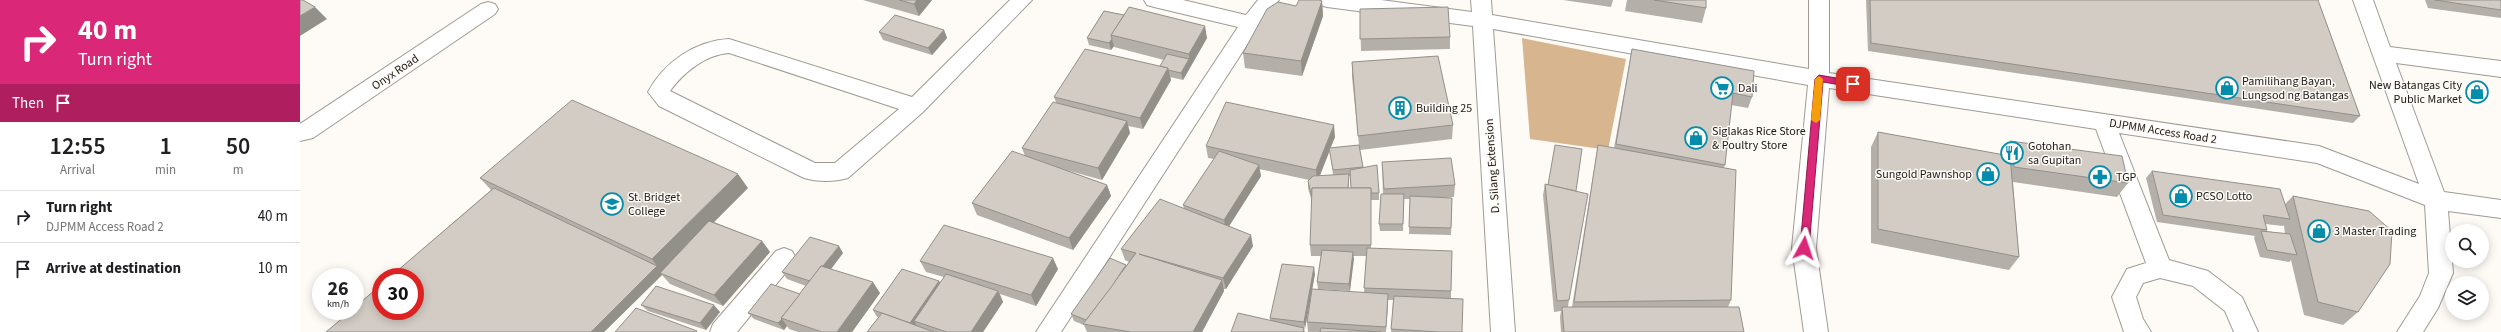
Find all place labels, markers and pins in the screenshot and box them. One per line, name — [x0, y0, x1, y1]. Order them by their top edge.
pin — [1836, 67, 1870, 101]
place label: Pamilihang Bayan, Lungsod ng Batangas — [2242, 73, 2349, 104]
supermarket icon: Dali — [1709, 75, 1735, 101]
shop icon: Pamilihang Bayan, Lungsod ng Batangas — [2214, 75, 2240, 101]
place label: New Batangas City Public Market — [2369, 77, 2462, 108]
shop icon: New Batangas City Public Market — [2464, 79, 2490, 105]
place label: Dali — [1738, 80, 1757, 97]
building icon: Building 25 — [1387, 95, 1413, 121]
place label: Building 25 — [1416, 100, 1472, 117]
place label: Siglakas Rice Store & Poultry Store — [1712, 123, 1806, 154]
shop icon: Siglakas Rice Store & Poultry Store — [1683, 125, 1709, 151]
place label: Gotohan sa Gupitan — [2028, 138, 2081, 169]
restaurant icon: Gotohan sa Gupitan — [1999, 140, 2025, 166]
shop icon: Sungold Pawnshop — [1975, 161, 2001, 187]
pharmacy icon: TGP — [2087, 164, 2113, 190]
place label: Sungold Pawnshop — [1876, 166, 1972, 183]
place label: TGP — [2116, 169, 2137, 186]
shop icon: PCSO Lotto — [2168, 183, 2194, 209]
place label: PCSO Lotto — [2196, 188, 2252, 205]
place label: St. Bridget College — [628, 189, 680, 220]
school or university icon: St. Bridget College — [599, 191, 625, 217]
shop icon: 3 Master Trading — [2306, 218, 2332, 244]
place label: 3 Master Trading — [2334, 223, 2416, 240]

